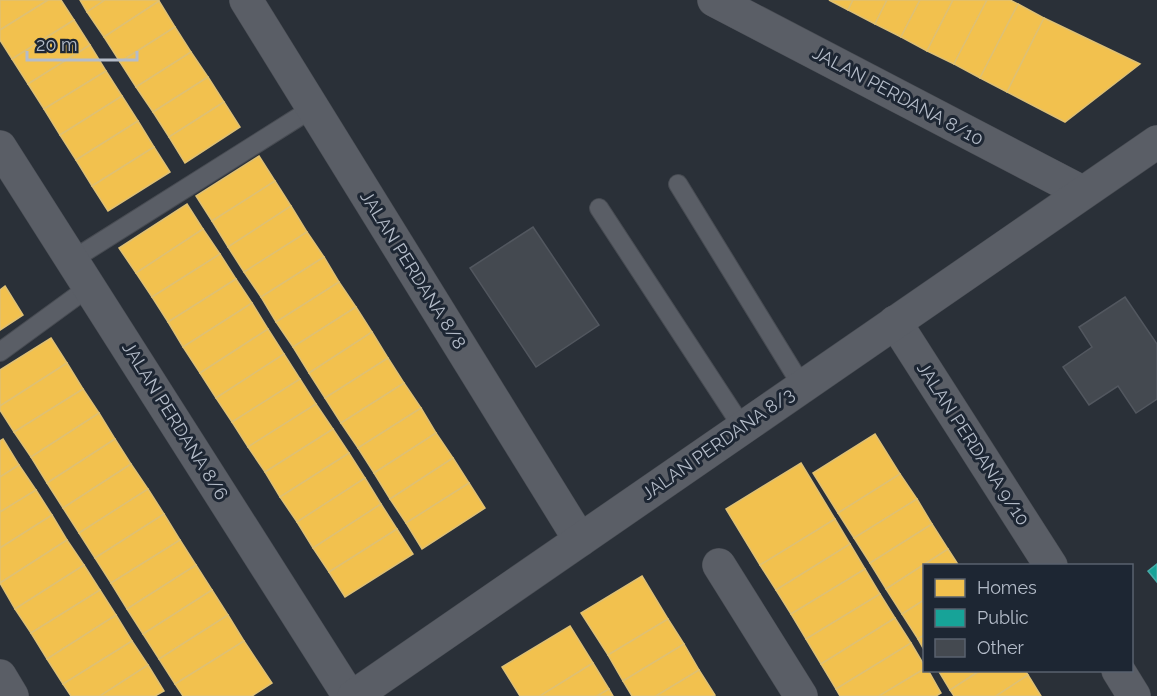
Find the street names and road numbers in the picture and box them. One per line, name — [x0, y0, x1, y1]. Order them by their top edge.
street label: JALAN PERDANA 8/10 — [809, 42, 987, 149]
street label: JALAN PERDANA 8/8 — [356, 187, 471, 353]
street label: JALAN PERDANA 8/6 — [118, 338, 233, 504]
street label: JALAN PERDANA 9/10 — [913, 358, 1034, 529]
street label: JALAN PERDANA 8/3 — [638, 383, 798, 504]

